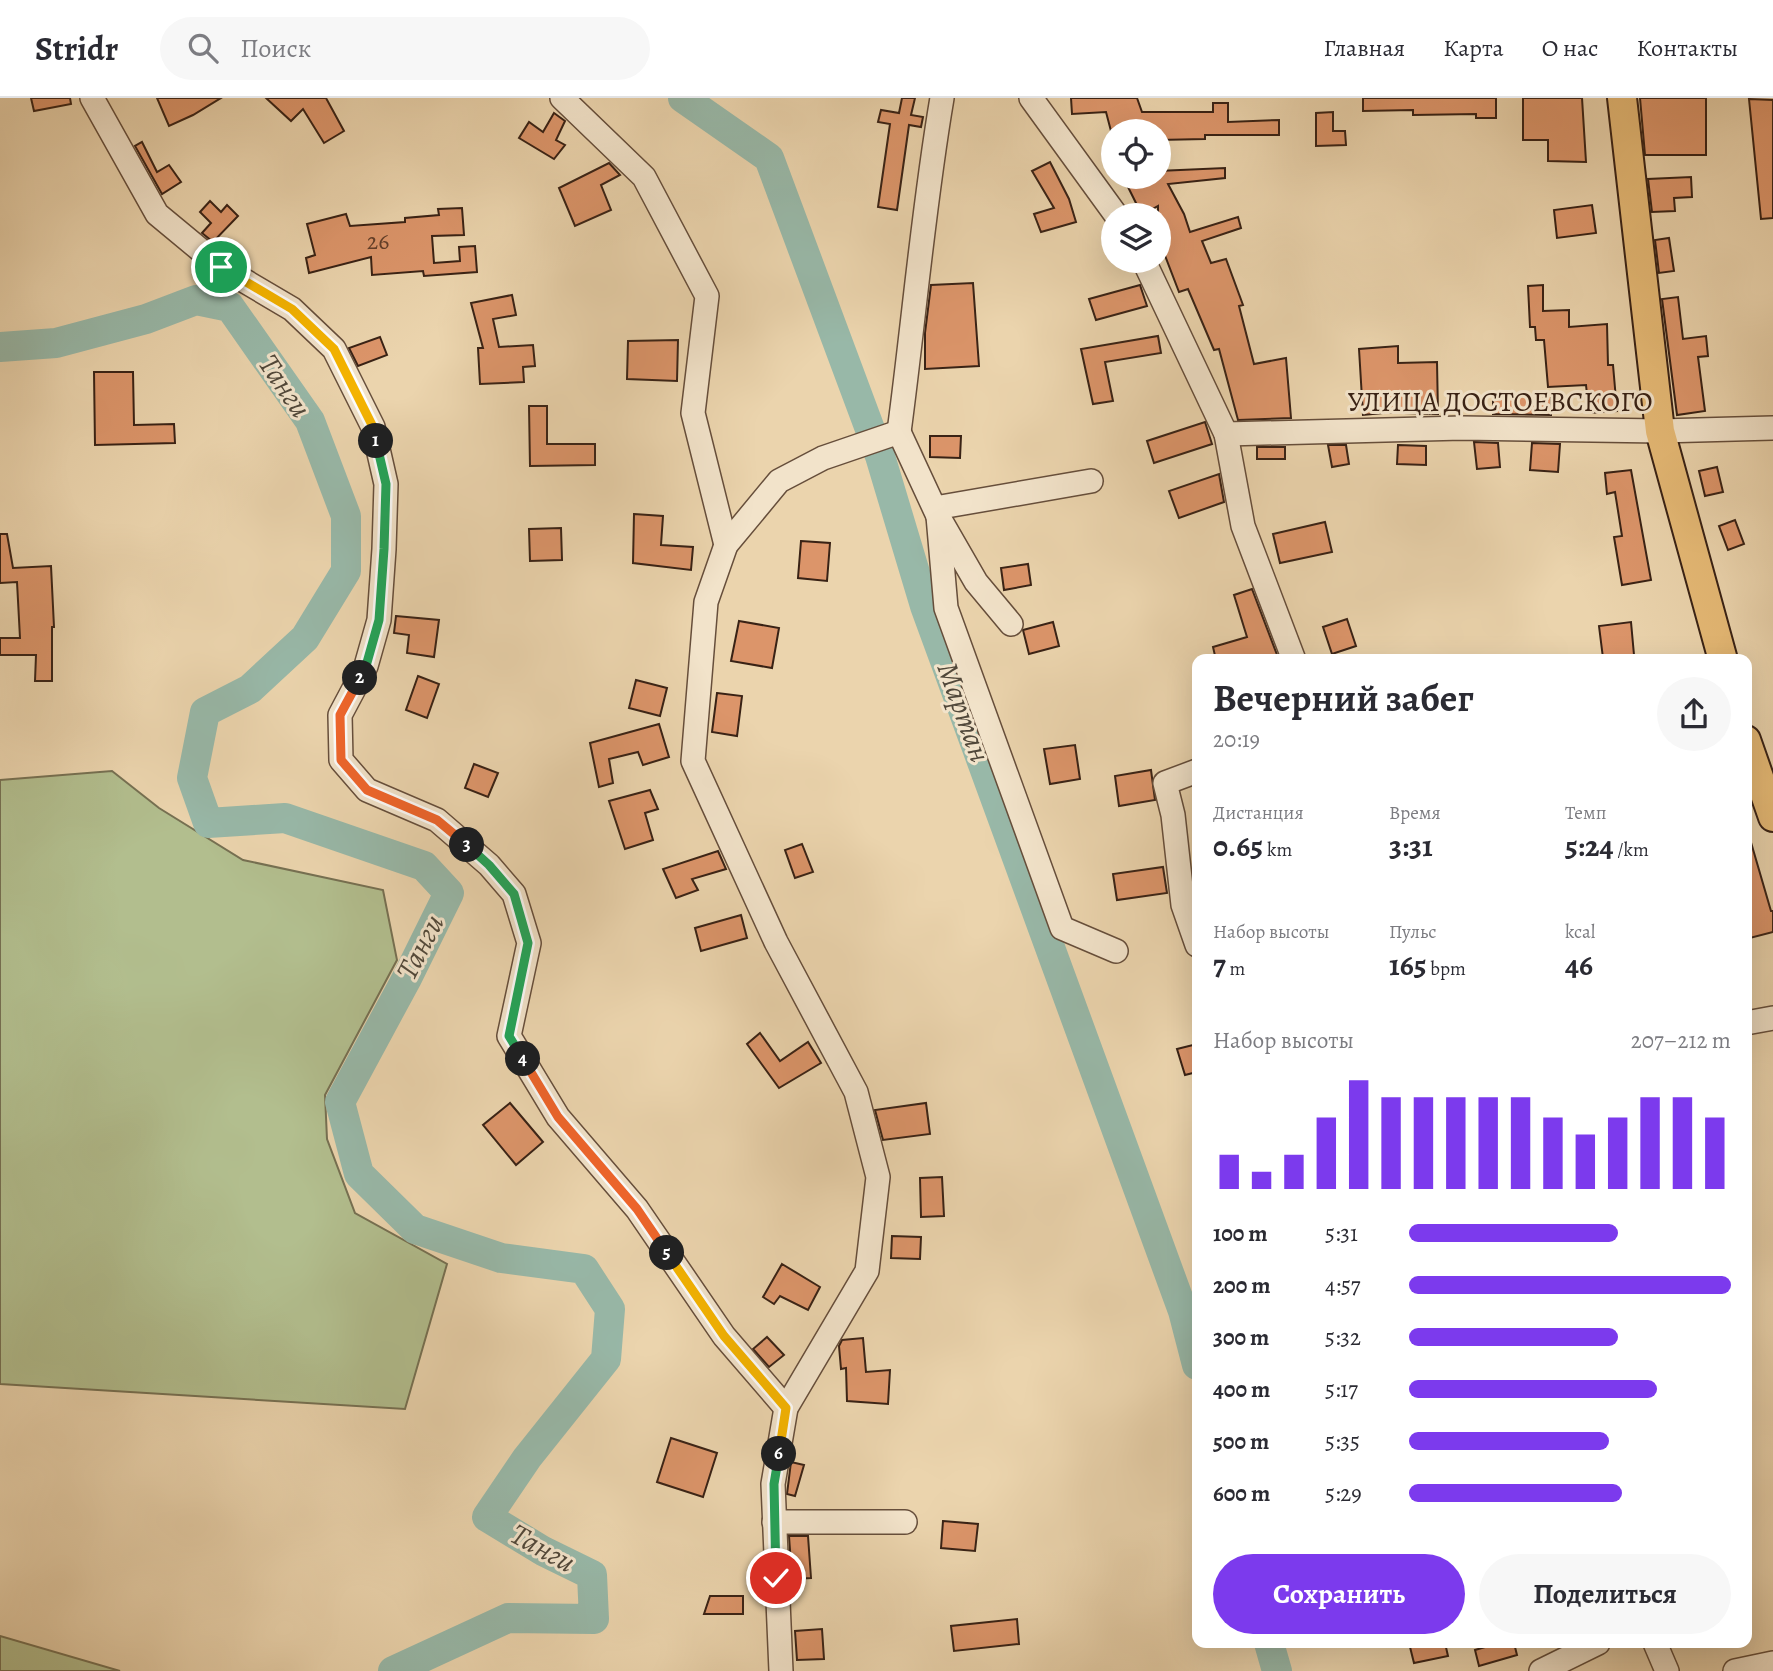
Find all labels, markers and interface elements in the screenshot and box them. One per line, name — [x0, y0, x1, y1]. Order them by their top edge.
search box — [160, 17, 650, 80]
text: Stridr — [35, 26, 118, 71]
icon: search — [184, 29, 222, 67]
text: Поиск — [240, 31, 311, 66]
text: Главная — [1324, 32, 1405, 64]
text: Карта — [1443, 32, 1504, 64]
text: О нас — [1542, 32, 1598, 64]
text: Контакты — [1636, 32, 1738, 64]
map controls — [1101, 119, 1171, 273]
button: locate — [1101, 119, 1171, 189]
button: layers — [1101, 203, 1171, 273]
house number: 26 — [367, 225, 389, 257]
pin — [191, 237, 251, 297]
icon: arrive — [202, 248, 240, 286]
water label: Танги — [249, 346, 321, 426]
street label: УЛИЦА ДОСТОЕВСКОГО — [1347, 383, 1653, 421]
pin: 1 — [358, 424, 394, 458]
text: 1 — [372, 427, 379, 453]
water label: Мартан — [928, 657, 1000, 767]
pin: 2 — [342, 660, 378, 696]
text: 2 — [355, 664, 364, 690]
text: Вечерний забег — [1213, 672, 1474, 724]
button: share — [1657, 677, 1731, 751]
text: 20:19 — [1213, 724, 1260, 755]
text: Дистанция — [1213, 800, 1304, 826]
text: Время — [1389, 800, 1441, 826]
text: Темп — [1565, 800, 1606, 826]
text: 0.65 — [1213, 826, 1263, 866]
text: 3:31 — [1389, 826, 1433, 866]
text: 5:24 — [1565, 826, 1614, 866]
pin: 3 — [449, 828, 484, 862]
text: 3 — [462, 831, 471, 857]
text: km — [1263, 837, 1292, 863]
text: /km — [1614, 837, 1649, 863]
water label: Танги — [387, 907, 453, 987]
text: Набор высоты — [1213, 919, 1329, 945]
text: Пульс — [1389, 919, 1437, 945]
text: kcal — [1565, 919, 1595, 945]
text: 7 — [1213, 945, 1226, 985]
text: 165 — [1389, 945, 1427, 985]
text: 46 — [1565, 945, 1593, 985]
text: m — [1226, 956, 1245, 982]
text: bpm — [1427, 956, 1466, 982]
text: Набор высоты — [1213, 1025, 1354, 1056]
text: 207–212 m — [1631, 1025, 1731, 1056]
pin: 4 — [505, 1042, 540, 1076]
text: 4 — [518, 1045, 527, 1071]
text: 100 m — [1213, 1218, 1268, 1249]
text: 5:31 — [1325, 1218, 1358, 1249]
pin: 5 — [650, 1236, 684, 1270]
text: 5 — [662, 1239, 671, 1265]
text: 200 m — [1213, 1270, 1271, 1301]
text: 4:57 — [1325, 1270, 1360, 1301]
text: 300 m — [1213, 1322, 1269, 1353]
text: 5:32 — [1325, 1322, 1361, 1353]
text: 400 m — [1213, 1374, 1270, 1405]
text: 5:17 — [1325, 1374, 1358, 1405]
text: 500 m — [1213, 1426, 1269, 1457]
text: 5:35 — [1325, 1426, 1360, 1457]
pin: 6 — [762, 1436, 796, 1472]
text: 6 — [774, 1440, 783, 1466]
text: 600 m — [1213, 1478, 1270, 1509]
text: 5:29 — [1325, 1478, 1362, 1509]
water label: Танги — [503, 1514, 583, 1582]
pin — [746, 1548, 806, 1608]
button: Сохранить — [1213, 1554, 1465, 1634]
button: Поделиться — [1479, 1554, 1731, 1634]
icon: check — [757, 1559, 795, 1597]

